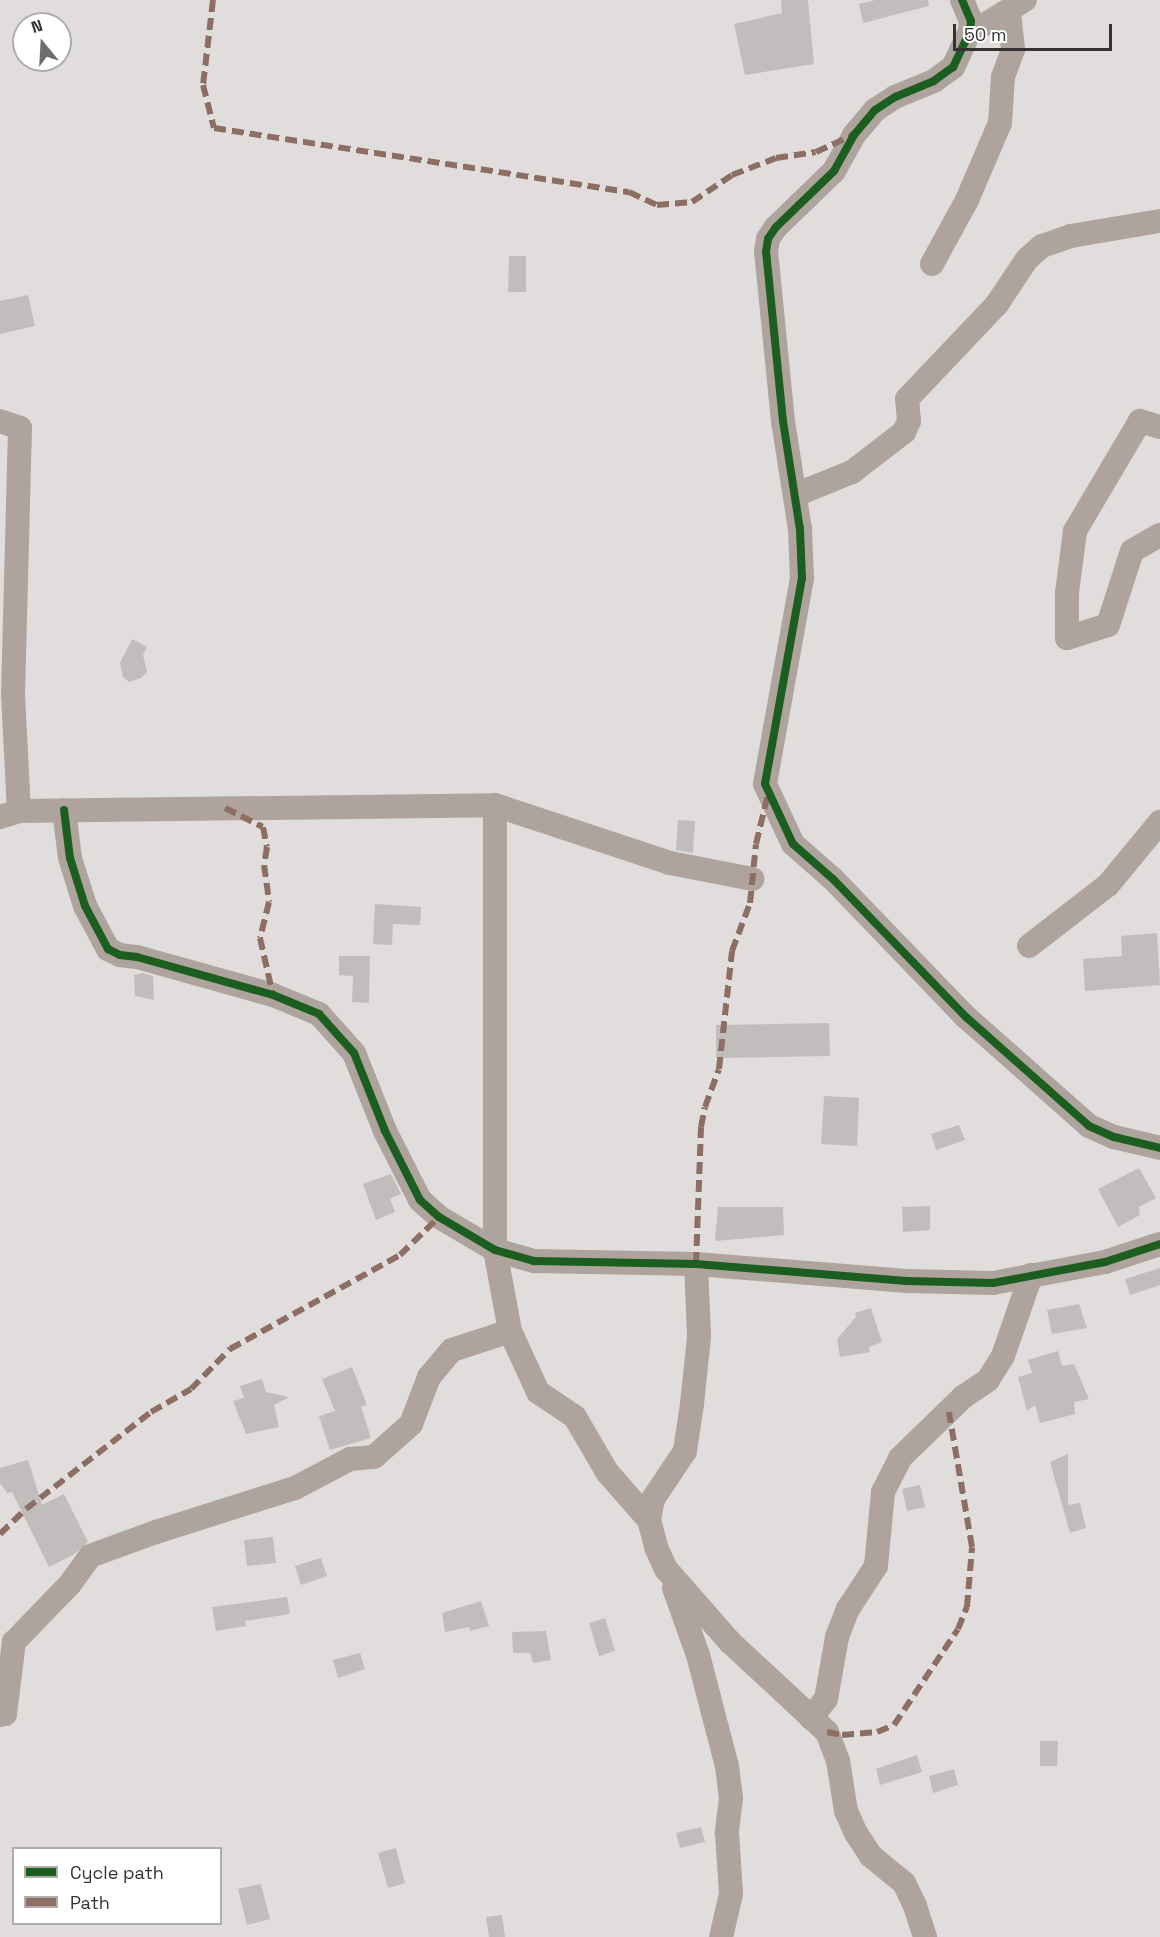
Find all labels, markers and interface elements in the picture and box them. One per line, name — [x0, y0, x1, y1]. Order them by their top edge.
north arrow — [12, 12, 72, 72]
scale bar — [956, 12, 1115, 50]
text: N — [29, 15, 45, 38]
text: 50 m — [964, 23, 1006, 46]
legend — [12, 1847, 222, 1925]
text: Cycle path — [70, 1861, 164, 1884]
text: Path — [70, 1891, 110, 1914]

